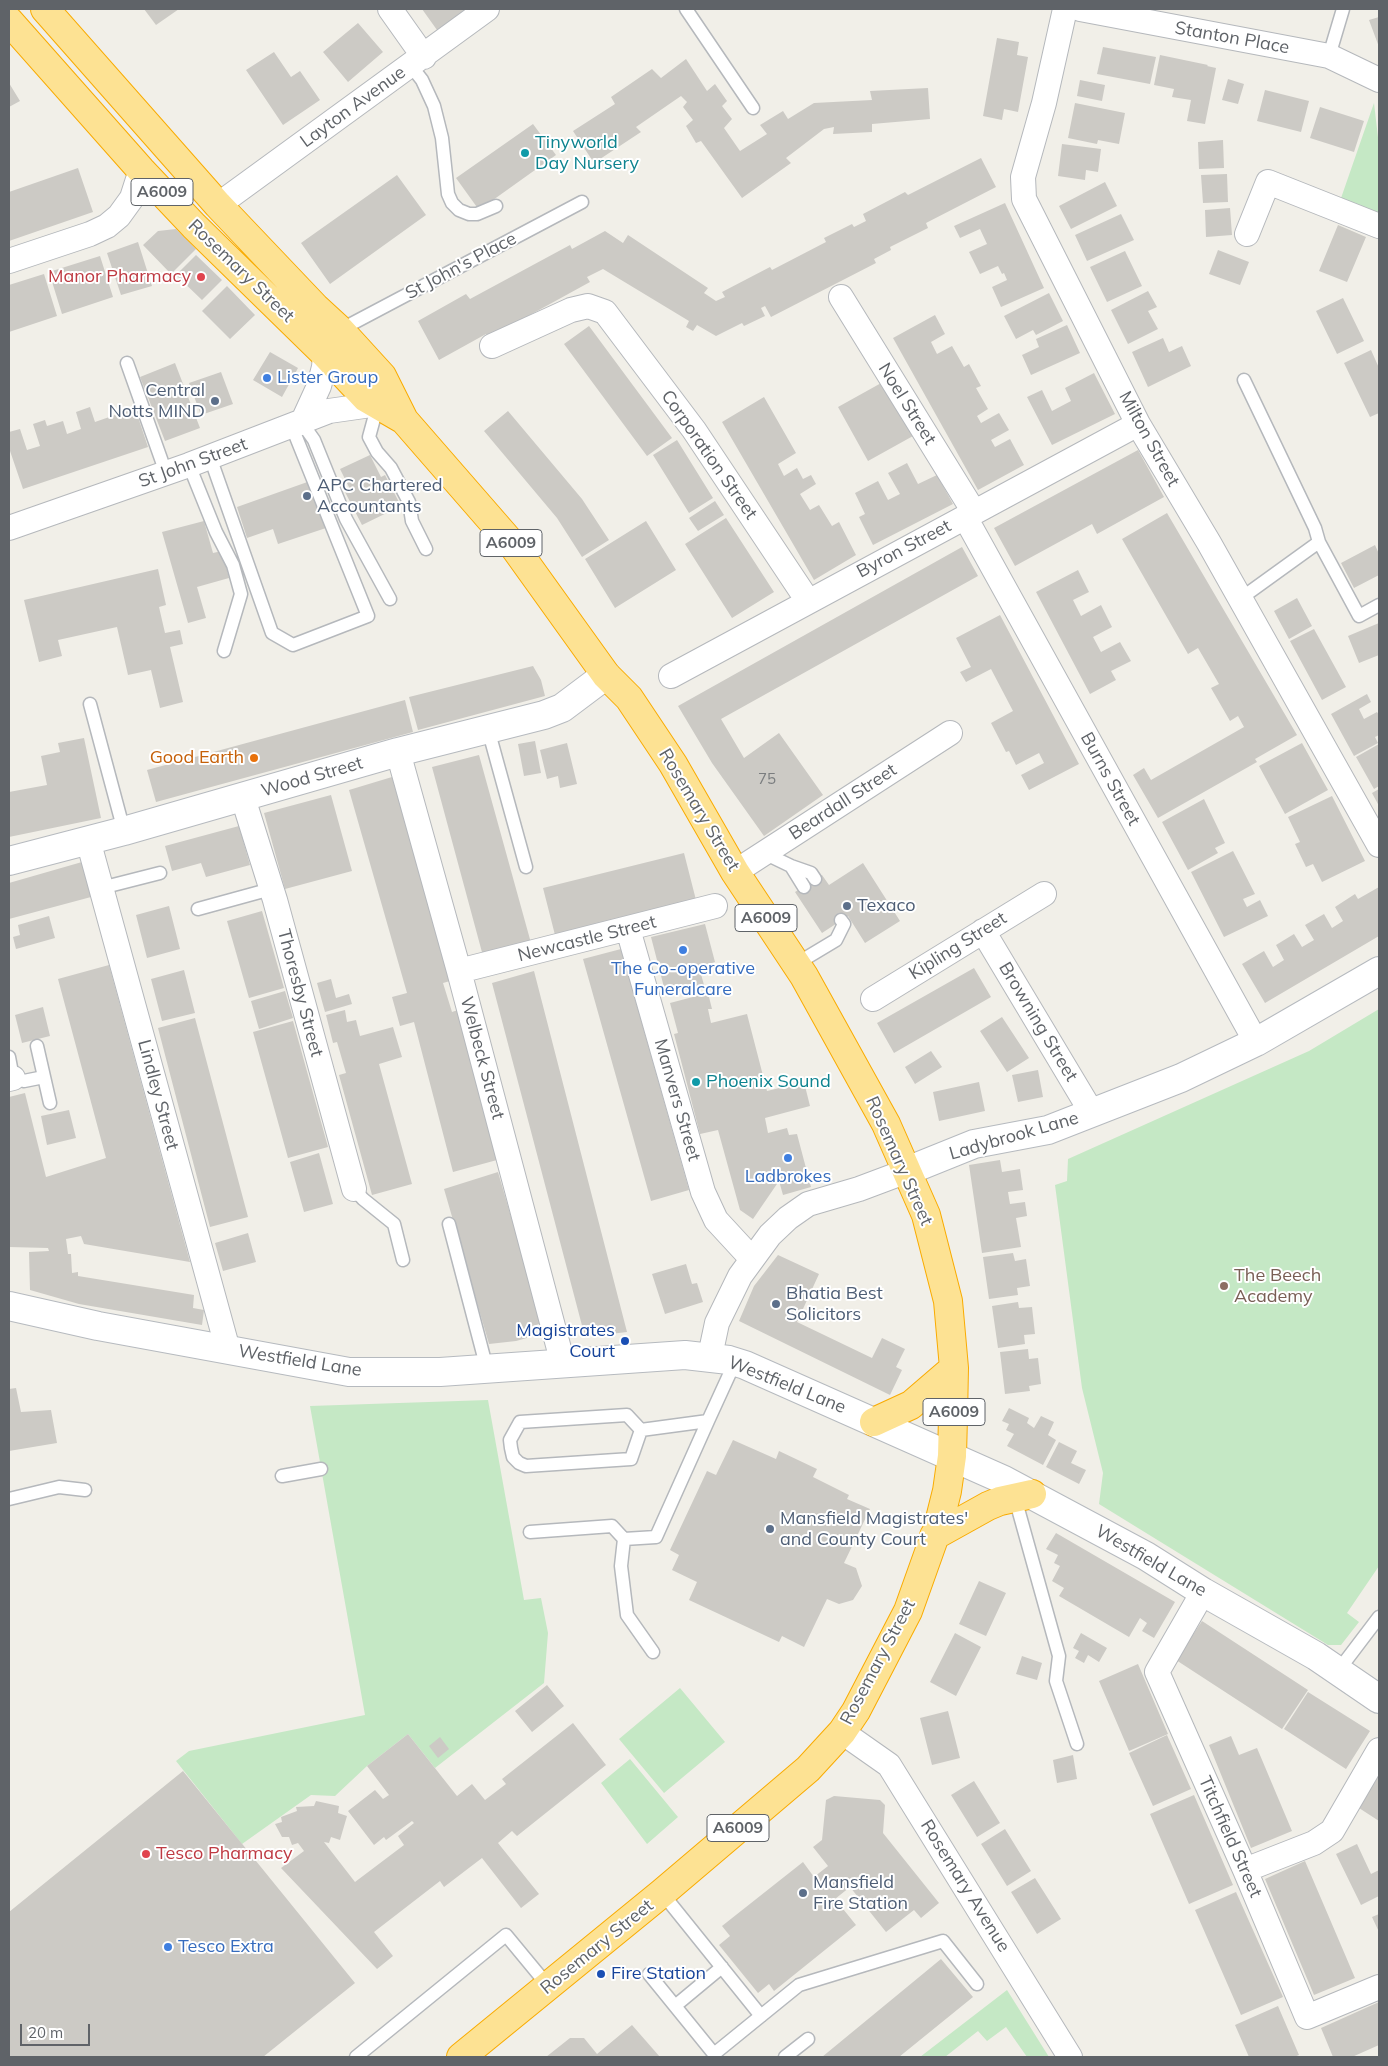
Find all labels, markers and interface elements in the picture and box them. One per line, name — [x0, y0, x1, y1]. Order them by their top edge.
street label: Stanton Place — [1173, 17, 1291, 59]
street label: Layton Avenue — [296, 62, 410, 152]
place label: Tinyworld Day Nursery — [535, 132, 639, 174]
marker: Tinyworld Day Nursery — [519, 147, 531, 159]
road number: A6009 — [131, 178, 193, 206]
street label: Rosemary Street — [184, 215, 298, 327]
street label: St John's Place — [402, 228, 520, 304]
place label: Manor Pharmacy — [48, 266, 191, 288]
marker: Manor Pharmacy — [195, 271, 207, 283]
street label: Noel Street — [873, 359, 941, 449]
place label: Lister Group — [277, 367, 378, 389]
marker: Lister Group — [261, 372, 273, 384]
place label: Central Notts MIND — [108, 380, 205, 422]
street label: Corporation Street — [656, 386, 762, 524]
street label: Milton Street — [1114, 388, 1184, 490]
marker: Central Notts MIND — [209, 395, 221, 407]
street label: St John Street — [136, 433, 250, 493]
place label: APC Chartered Accountants — [317, 475, 443, 518]
marker: APC Chartered Accountants — [301, 490, 313, 502]
street label: Byron Street — [853, 515, 955, 583]
road number: A6009 — [480, 530, 542, 556]
street label: Burns Street — [1076, 729, 1144, 829]
street label: Rosemary Street — [654, 745, 744, 875]
place label: Good Earth — [150, 747, 244, 769]
marker: Good Earth — [248, 752, 260, 764]
street label: Wood Street — [259, 752, 365, 802]
street label: Beardall Street — [785, 759, 901, 845]
house number: 75 — [758, 770, 776, 788]
place label: Texaco — [857, 895, 916, 917]
marker: Texaco — [841, 900, 853, 912]
road number: A6009 — [735, 904, 797, 931]
street label: Kipling Street — [905, 907, 1011, 985]
street label: Newcastle Street — [516, 911, 658, 967]
street label: Thoresby Street — [273, 927, 327, 1059]
marker: The Co-operative Funeralcare — [677, 944, 689, 956]
place label: The Co-operative Funeralcare — [611, 958, 755, 1001]
street label: Browning Street — [994, 959, 1082, 1085]
street label: Welbeck Street — [455, 994, 509, 1122]
street label: Lindley Street — [133, 1037, 183, 1153]
street label: Manvers Street — [649, 1037, 705, 1163]
place label: Phoenix Sound — [706, 1071, 831, 1093]
marker: Phoenix Sound — [690, 1076, 702, 1088]
street label: Rosemary Street — [861, 1093, 937, 1229]
street label: Ladybrook Lane — [947, 1107, 1081, 1165]
marker: Ladbrokes — [782, 1152, 794, 1164]
place label: Ladbrokes — [745, 1166, 831, 1188]
place label: The Beech Academy — [1234, 1265, 1321, 1308]
marker: The Beech Academy — [1218, 1280, 1230, 1292]
place label: Bhatia Best Solicitors — [786, 1283, 883, 1326]
marker: Bhatia Best Solicitors — [770, 1298, 782, 1310]
place label: Magistrates Court — [516, 1320, 615, 1362]
marker: Magistrates Court — [619, 1335, 631, 1347]
street label: Westfield Lane — [237, 1341, 363, 1381]
street label: Westfield Lane — [725, 1352, 849, 1418]
road number: A6009 — [923, 1398, 985, 1425]
place label: Mansfield Magistrates' and County Court — [780, 1508, 968, 1550]
street label: Westfield Lane — [1092, 1520, 1210, 1602]
marker: Mansfield Magistrates' and County Court — [764, 1523, 776, 1535]
street label: Rosemary Street — [836, 1596, 920, 1728]
street label: Titchfield Street — [1194, 1773, 1266, 1901]
road number: A6009 — [707, 1815, 769, 1842]
street label: Rosemary Avenue — [916, 1816, 1014, 1956]
place label: Tesco Pharmacy — [156, 1843, 293, 1865]
marker: Tesco Pharmacy — [140, 1848, 152, 1860]
place label: Mansfield Fire Station — [813, 1872, 908, 1915]
marker: Mansfield Fire Station — [797, 1887, 809, 1899]
street label: Rosemary Street — [536, 1895, 658, 1999]
place label: Tesco Extra — [178, 1936, 274, 1958]
marker: Tesco Extra — [162, 1941, 174, 1953]
place label: Fire Station — [611, 1963, 706, 1985]
marker: Fire Station — [595, 1968, 607, 1980]
scale bar — [22, 2014, 92, 2046]
text: 20 m — [28, 2023, 63, 2042]

